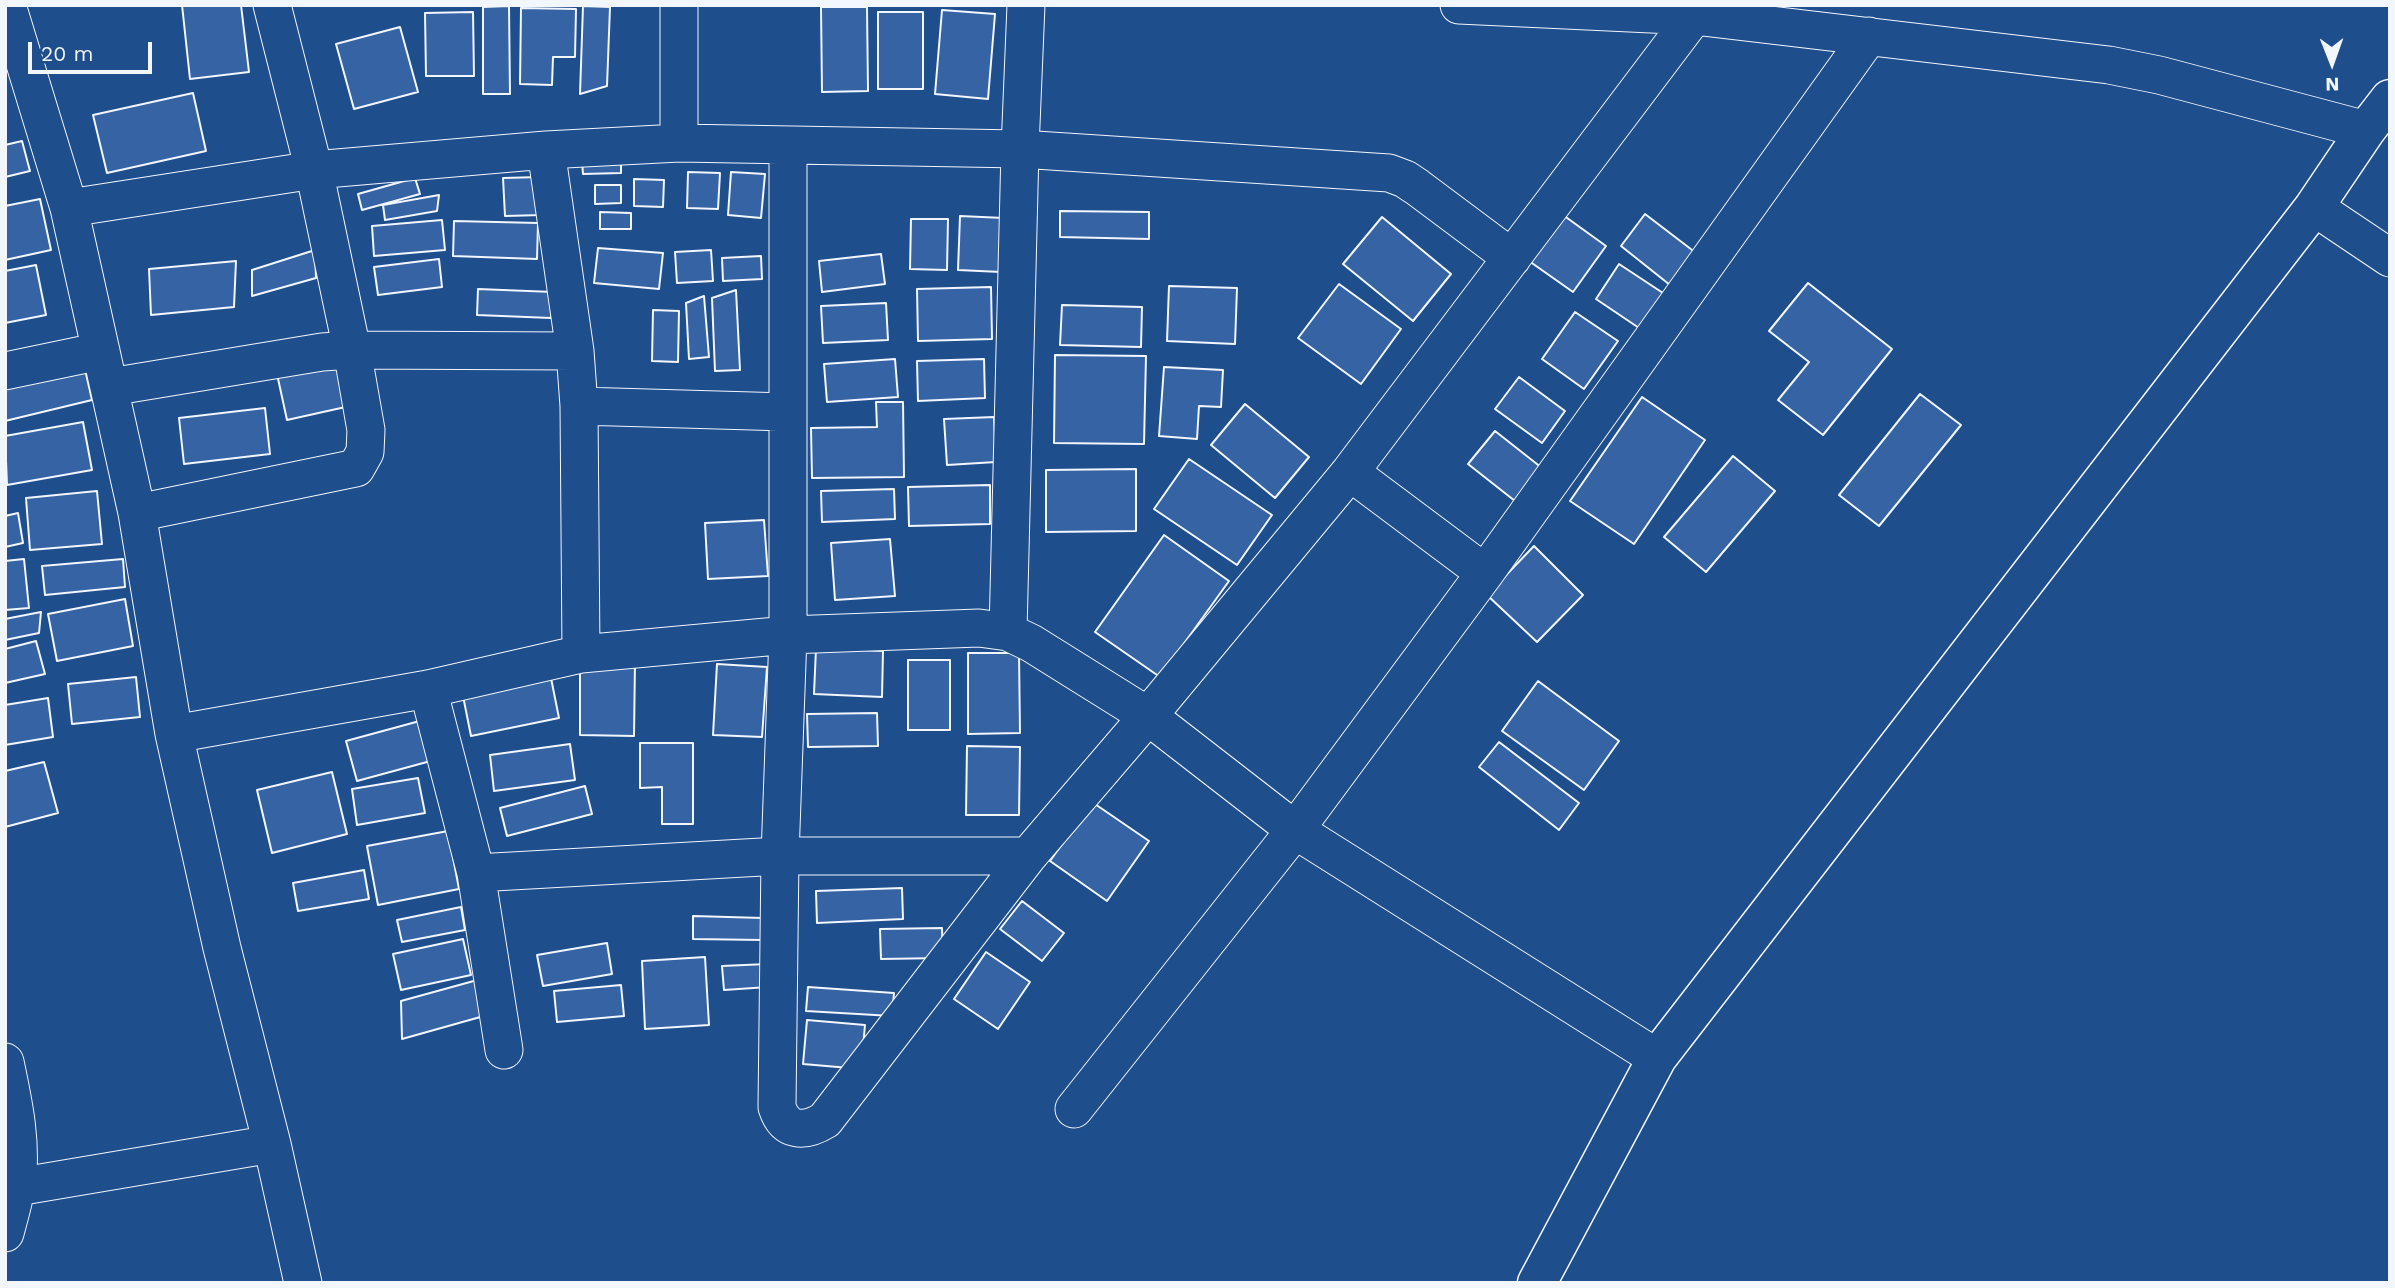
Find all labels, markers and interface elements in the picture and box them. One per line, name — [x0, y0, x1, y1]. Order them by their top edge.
scale bar — [32, 28, 156, 72]
north arrow — [2297, 28, 2367, 98]
text: 20 m — [41, 41, 93, 66]
text: N — [2325, 73, 2340, 96]

